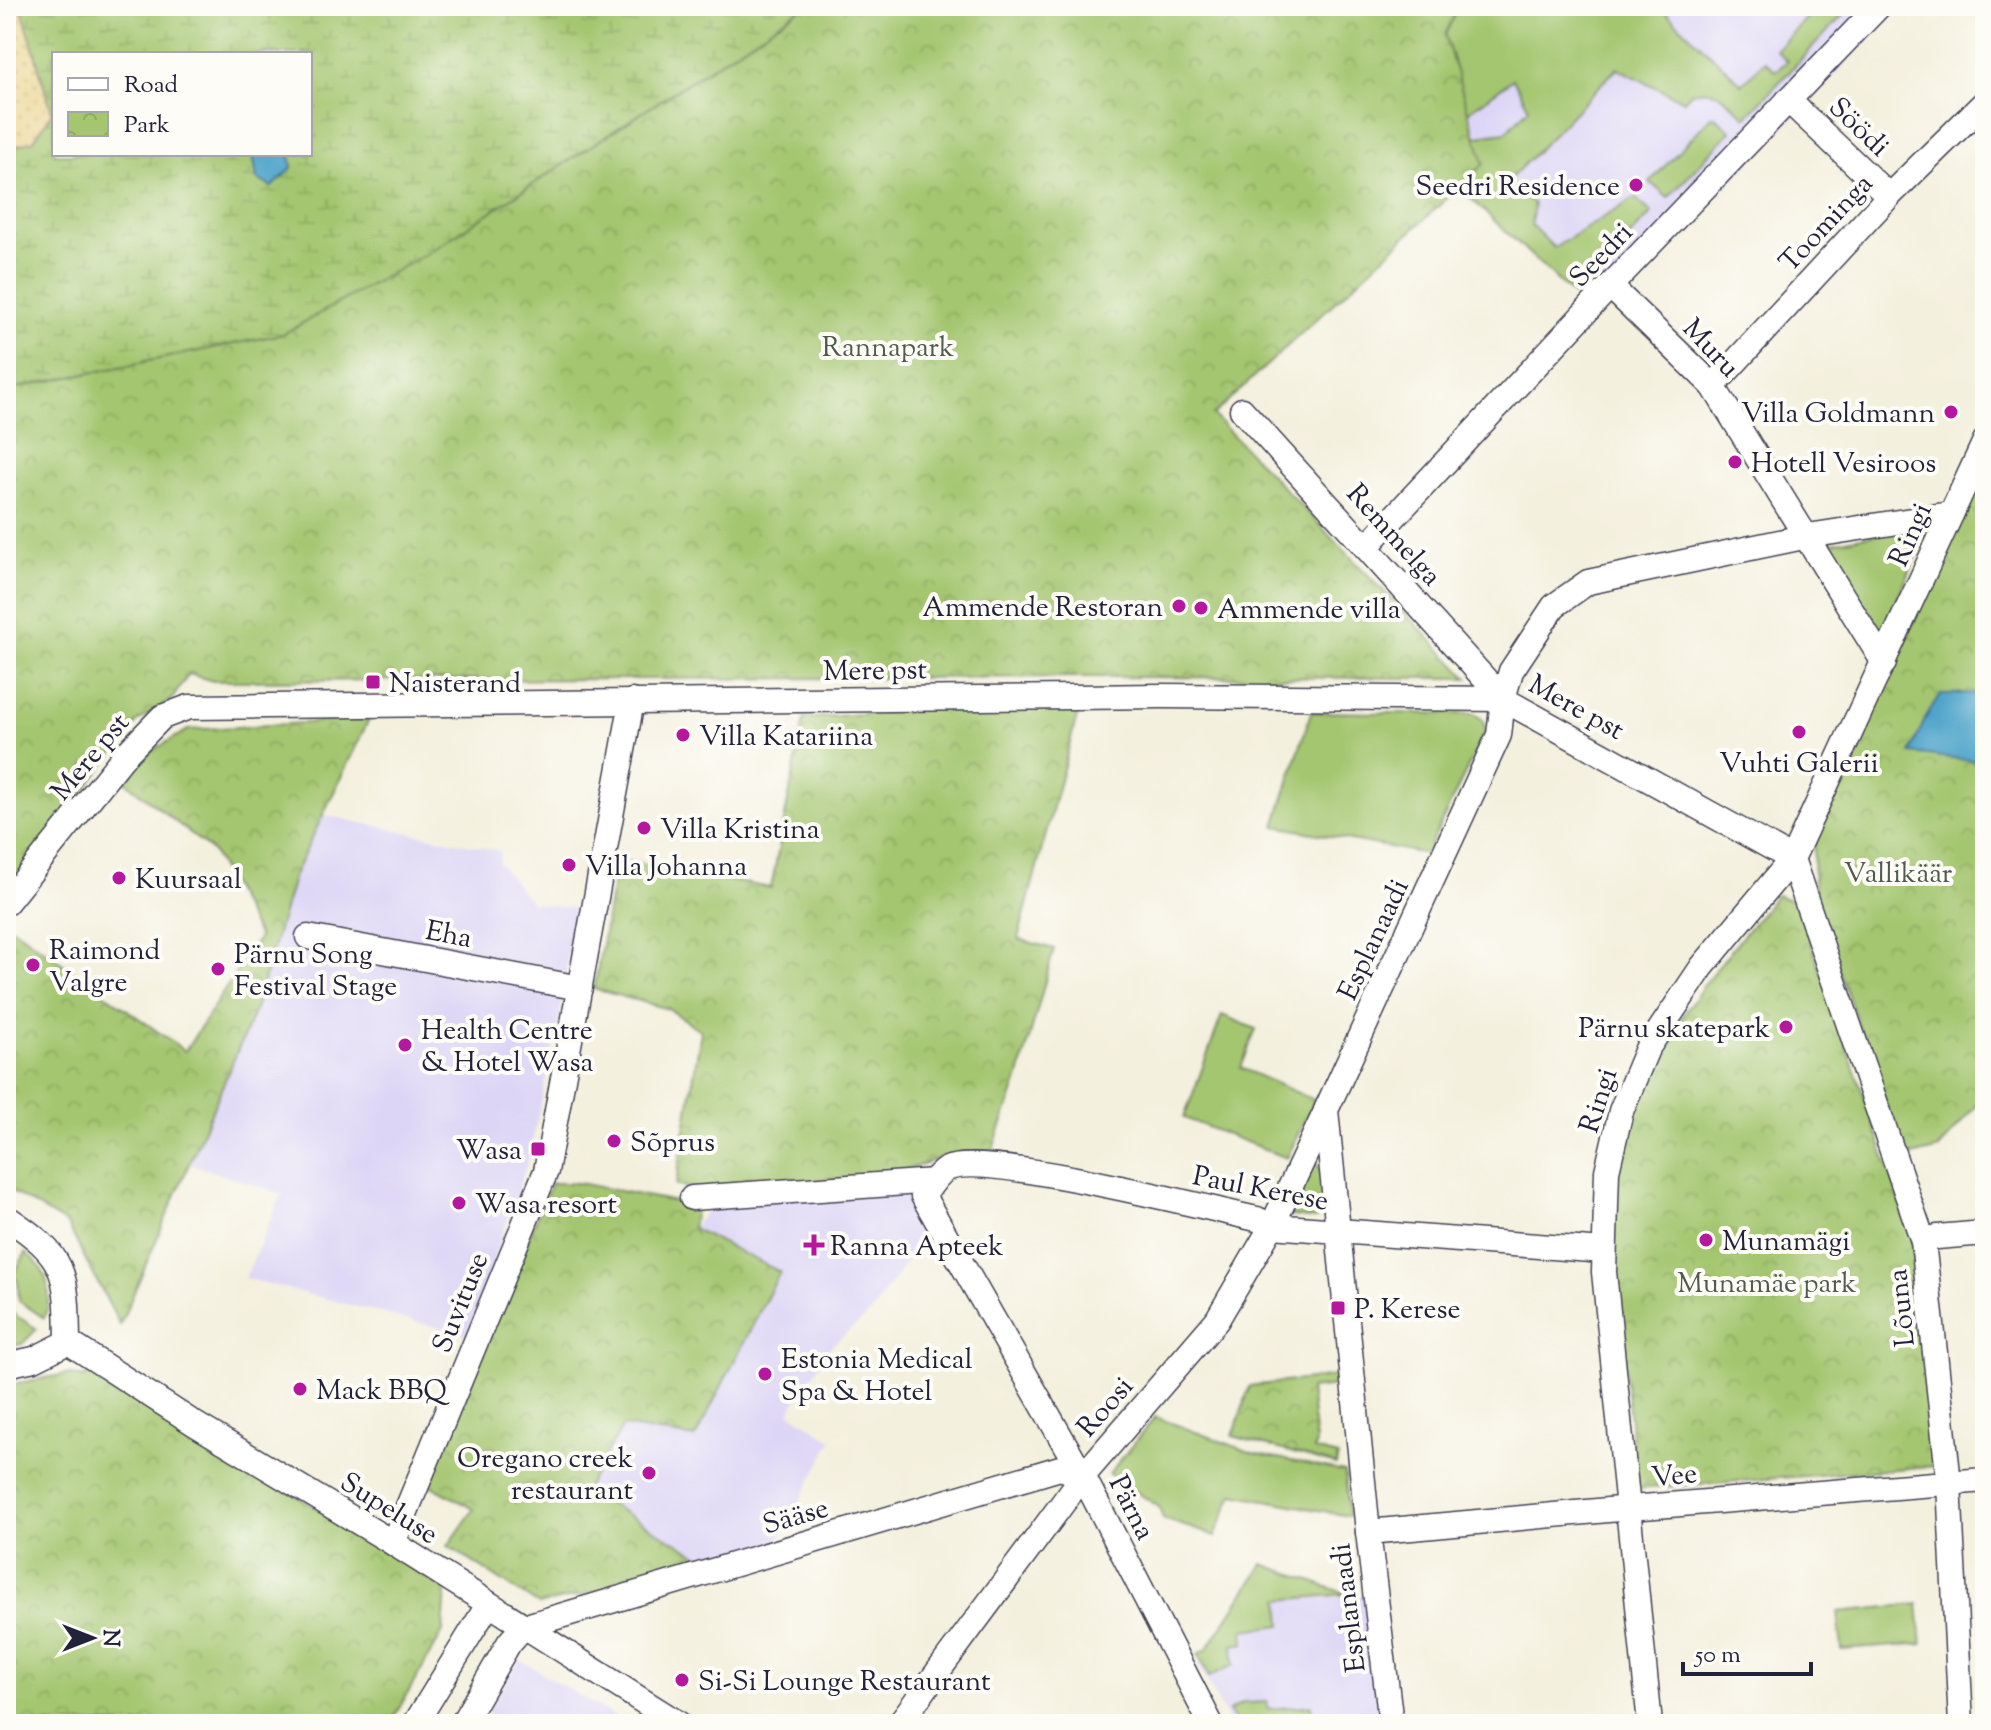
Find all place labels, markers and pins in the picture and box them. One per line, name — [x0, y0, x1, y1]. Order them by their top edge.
place label: Seedri Residence — [1416, 168, 1620, 208]
marker: Seedri Residence — [1627, 176, 1645, 194]
place label: Villa Goldmann — [1741, 395, 1935, 435]
marker: Villa Goldmann — [1942, 403, 1960, 421]
place label: Hotell Vesiroos — [1751, 445, 1936, 485]
marker: Hotell Vesiroos — [1726, 453, 1744, 471]
place label: Ammende Restoran — [922, 589, 1163, 629]
place label: Ammende villa — [1217, 591, 1401, 631]
marker: Ammende Restoran — [1170, 597, 1188, 615]
marker: Ammende villa — [1192, 599, 1210, 617]
place label: Naisterand — [389, 665, 521, 705]
marker: Naisterand — [364, 673, 382, 691]
place label: Villa Katariina — [699, 718, 873, 758]
marker: Vuhti Galerii — [1790, 723, 1808, 741]
marker: Villa Katariina — [674, 726, 692, 744]
place label: Vuhti Galerii — [1719, 745, 1879, 785]
place label: Villa Kristina — [660, 811, 820, 851]
marker: Villa Kristina — [635, 819, 653, 837]
place label: Villa Johanna — [585, 848, 747, 888]
marker: Villa Johanna — [560, 856, 578, 874]
place label: Kuursaal — [135, 861, 242, 901]
marker: Kuursaal — [110, 869, 128, 887]
place label: Raimond Valgre — [49, 932, 160, 1004]
place label: Pärnu Song Festival Stage — [234, 936, 397, 1008]
marker: Raimond Valgre — [24, 956, 42, 974]
marker: Pärnu Song Festival Stage — [209, 960, 227, 978]
place label: Pärnu skatepark — [1578, 1010, 1770, 1050]
place label: Health Centre & Hotel Wasa — [421, 1012, 593, 1084]
marker: Pärnu skatepark — [1777, 1018, 1795, 1036]
marker: Health Centre & Hotel Wasa — [396, 1036, 414, 1054]
place label: Sõprus — [630, 1124, 715, 1164]
place label: Wasa — [456, 1132, 522, 1172]
marker: Sõprus — [605, 1132, 623, 1150]
marker: Wasa — [529, 1140, 547, 1158]
place label: Wasa resort — [475, 1186, 618, 1226]
marker: Wasa resort — [450, 1194, 468, 1212]
place label: Munamägi — [1722, 1223, 1850, 1263]
place label: Ranna Apteek — [830, 1228, 1004, 1268]
marker: Munamägi — [1697, 1231, 1715, 1249]
marker: Ranna Apteek — [805, 1236, 823, 1254]
place label: P. Kerese — [1354, 1291, 1461, 1331]
marker: P. Kerese — [1329, 1299, 1347, 1317]
place label: Estonia Medical Spa & Hotel — [781, 1341, 973, 1413]
marker: Estonia Medical Spa & Hotel — [756, 1365, 774, 1383]
place label: Mack BBQ — [316, 1372, 450, 1412]
marker: Mack BBQ — [291, 1380, 309, 1398]
place label: Oregano creek restaurant — [457, 1440, 633, 1512]
marker: Oregano creek restaurant — [640, 1464, 658, 1482]
place label: Si-Si Lounge Restaurant — [698, 1663, 991, 1703]
marker: Si-Si Lounge Restaurant — [673, 1671, 691, 1689]

